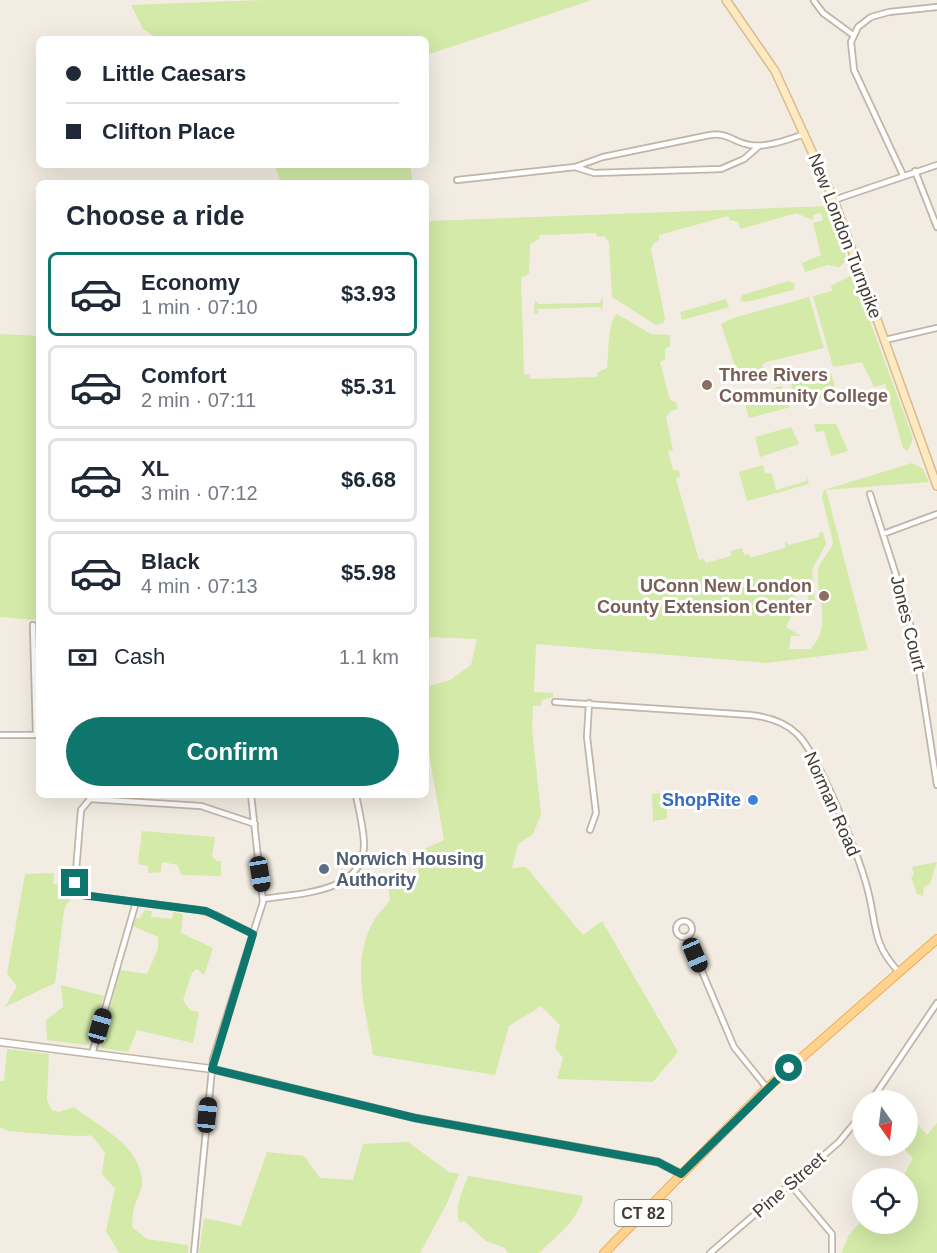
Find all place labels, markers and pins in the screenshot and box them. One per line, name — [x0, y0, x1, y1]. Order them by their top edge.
place label: Three Rivers Community College — [719, 365, 888, 406]
marker: Three Rivers Community College — [700, 378, 714, 392]
place label: UConn New London County Extension Center — [597, 576, 812, 617]
marker: UConn New London County Extension Center — [817, 589, 831, 603]
place label: ShopRite — [662, 790, 741, 810]
marker: ShopRite — [746, 793, 760, 807]
place label: Norwich Housing Authority — [336, 849, 484, 890]
marker: Norwich Housing Authority — [317, 862, 331, 876]

